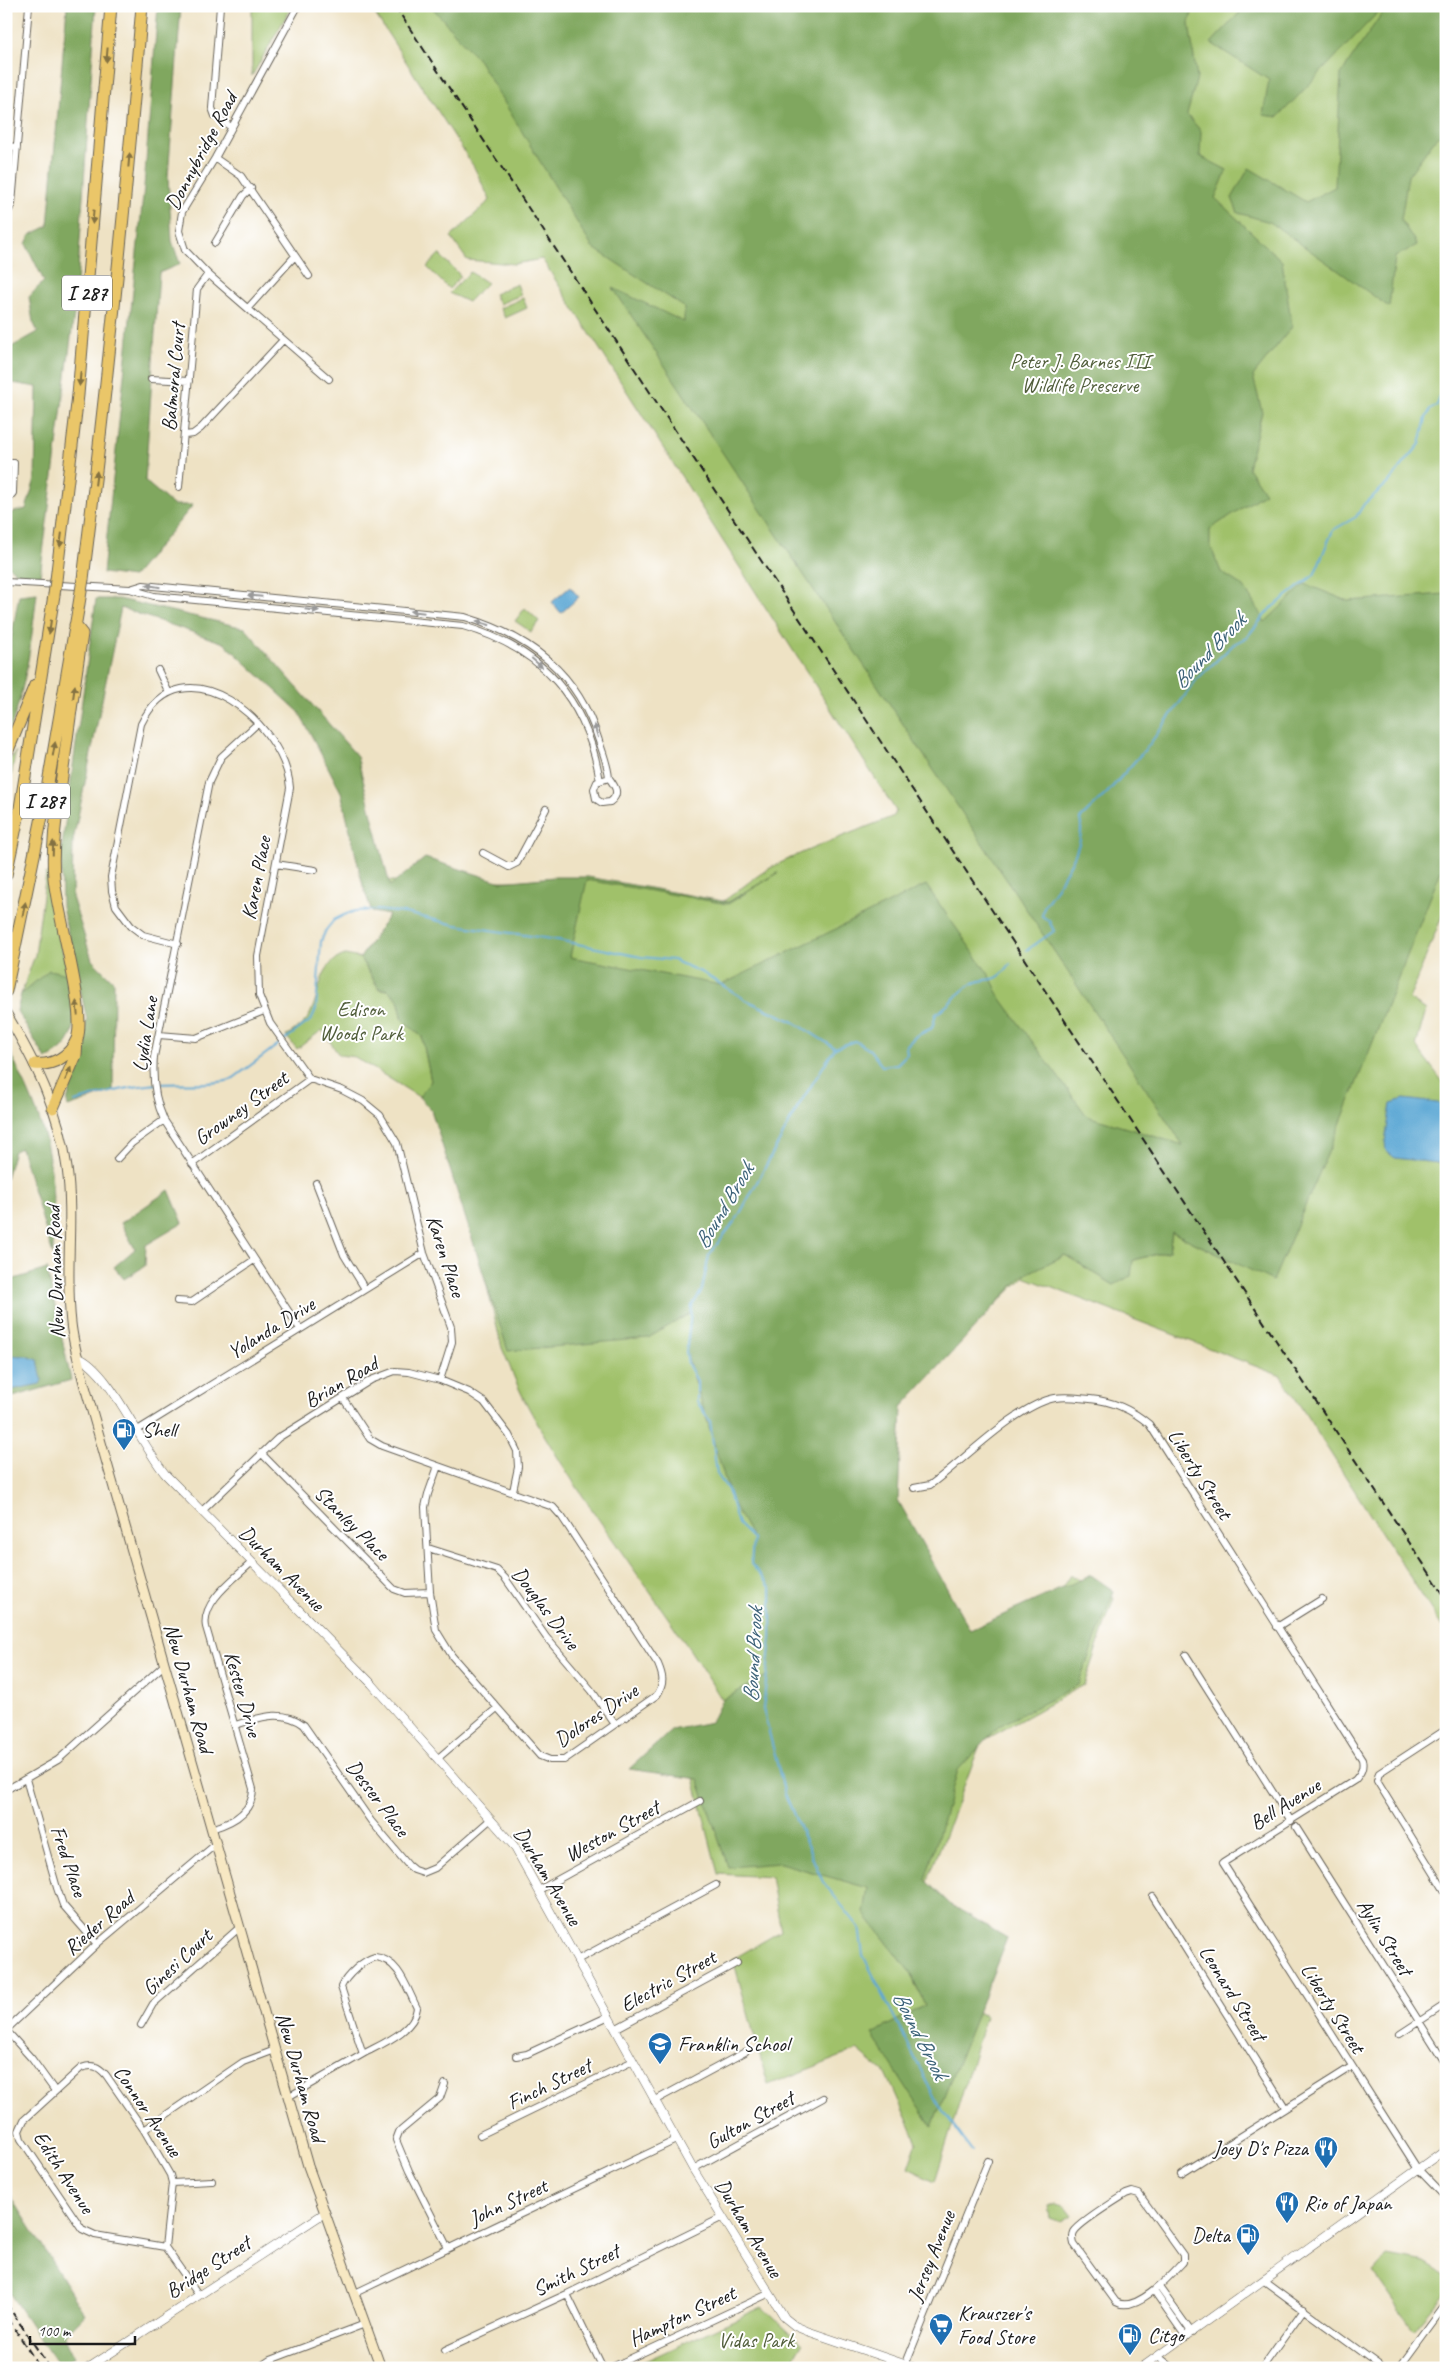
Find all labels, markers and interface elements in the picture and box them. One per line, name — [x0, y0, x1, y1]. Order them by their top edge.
one-way arrow — [102, 47, 110, 63]
street label: Donnybridge Road — [159, 85, 245, 214]
one-way arrow — [125, 152, 133, 168]
one-way arrow — [89, 209, 97, 225]
road number: I 287 — [62, 276, 112, 310]
street label: Balmoral Court — [155, 319, 191, 432]
park label: Peter J. Barnes III Wildlife Preserve — [1010, 348, 1155, 398]
one-way arrow — [76, 371, 84, 387]
one-way arrow — [92, 470, 100, 486]
one-way arrow — [57, 532, 65, 548]
one-way arrow — [145, 582, 161, 590]
one-way arrow — [247, 592, 263, 600]
water label: Bound Brook — [1166, 605, 1254, 695]
one-way arrow — [304, 606, 320, 614]
one-way arrow — [408, 608, 424, 616]
one-way arrow — [475, 618, 490, 626]
one-way arrow — [45, 619, 53, 635]
one-way arrow — [531, 657, 544, 668]
one-way arrow — [70, 684, 78, 700]
one-way arrow — [592, 723, 600, 738]
one-way arrow — [50, 741, 58, 757]
road number: I 287 — [20, 784, 70, 818]
street label: Karen Place — [235, 832, 277, 922]
one-way arrow — [50, 840, 58, 856]
one-way arrow — [20, 900, 28, 916]
street label: Lydia Lane — [126, 993, 164, 1073]
park label: Edison Woods Park — [319, 996, 405, 1046]
one-way arrow — [73, 1000, 81, 1016]
street label: Growney Street — [189, 1064, 295, 1151]
one-way arrow — [64, 1067, 72, 1081]
water label: Bound Brook — [688, 1155, 762, 1253]
street label: New Durham Road — [40, 1201, 70, 1339]
street label: Karen Place — [421, 1212, 472, 1302]
street label: Yolanda Drive — [223, 1290, 320, 1365]
street label: Brian Road — [300, 1349, 385, 1413]
fuel station icon: Shell — [111, 1417, 137, 1451]
place label: Shell — [142, 1417, 180, 1443]
street label: Liberty Street — [1162, 1424, 1239, 1525]
street label: Stanley Place — [309, 1480, 396, 1567]
street label: Durham Avenue — [234, 1520, 331, 1617]
street label: Douglas Drive — [506, 1561, 586, 1656]
water label: Bound Brook — [737, 1603, 770, 1703]
street label: New Durham Road — [158, 1620, 221, 1759]
street label: Kester Drive — [218, 1648, 268, 1742]
street label: Dolores Drive — [549, 1677, 644, 1752]
street label: Desser Place — [341, 1755, 417, 1843]
street label: Bell Avenue — [1245, 1771, 1327, 1836]
street label: Weston Street — [560, 1793, 666, 1868]
street label: Fred Place — [45, 1822, 94, 1901]
street label: Durham Avenue — [508, 1822, 588, 1931]
street label: Rieder Road — [58, 1884, 142, 1961]
street label: Aylin Street — [1351, 1894, 1420, 1983]
street label: Ginesi Court — [137, 1922, 219, 2001]
street label: Leonard Street — [1193, 1940, 1274, 2048]
street label: Electric Street — [616, 1943, 722, 2018]
street label: Liberty Street — [1295, 1958, 1372, 2059]
water label: Bound Brook — [886, 1987, 956, 2087]
street label: New Durham Road — [270, 2009, 333, 2148]
school or university icon: Franklin School — [647, 2031, 673, 2065]
place label: Franklin School — [678, 2031, 793, 2057]
street label: Finch Street — [503, 2051, 598, 2116]
street label: Connor Avenue — [108, 2060, 189, 2163]
street label: Gulton Street — [702, 2084, 801, 2155]
street label: Edith Avenue — [28, 2126, 101, 2220]
place label: Joey D's Pizza — [1212, 2135, 1310, 2161]
restaurant icon: Joey D's Pizza — [1313, 2135, 1339, 2169]
street label: John Street — [464, 2172, 553, 2232]
street label: Durham Avenue — [709, 2174, 789, 2283]
restaurant icon: Rio of Japan — [1274, 2190, 1300, 2224]
place label: Rio of Japan — [1304, 2190, 1393, 2216]
street label: Jersey Avenue — [901, 2206, 961, 2306]
place label: Delta — [1192, 2222, 1232, 2248]
fuel station icon: Delta — [1235, 2222, 1261, 2256]
street label: Bridge Street — [161, 2228, 258, 2304]
street label: Smith Street — [529, 2237, 626, 2302]
street label: Hampton Street — [624, 2279, 741, 2352]
place label: Krauszer's Food Store — [958, 2300, 1036, 2350]
supermarket icon: Krauszer's Food Store — [928, 2312, 954, 2346]
scale bar — [30, 2314, 135, 2346]
text: 100 m — [38, 2322, 72, 2341]
fuel station icon: Citgo — [1117, 2322, 1143, 2356]
place label: Citgo — [1148, 2322, 1186, 2348]
park label: Vidas Park — [718, 2327, 796, 2353]

